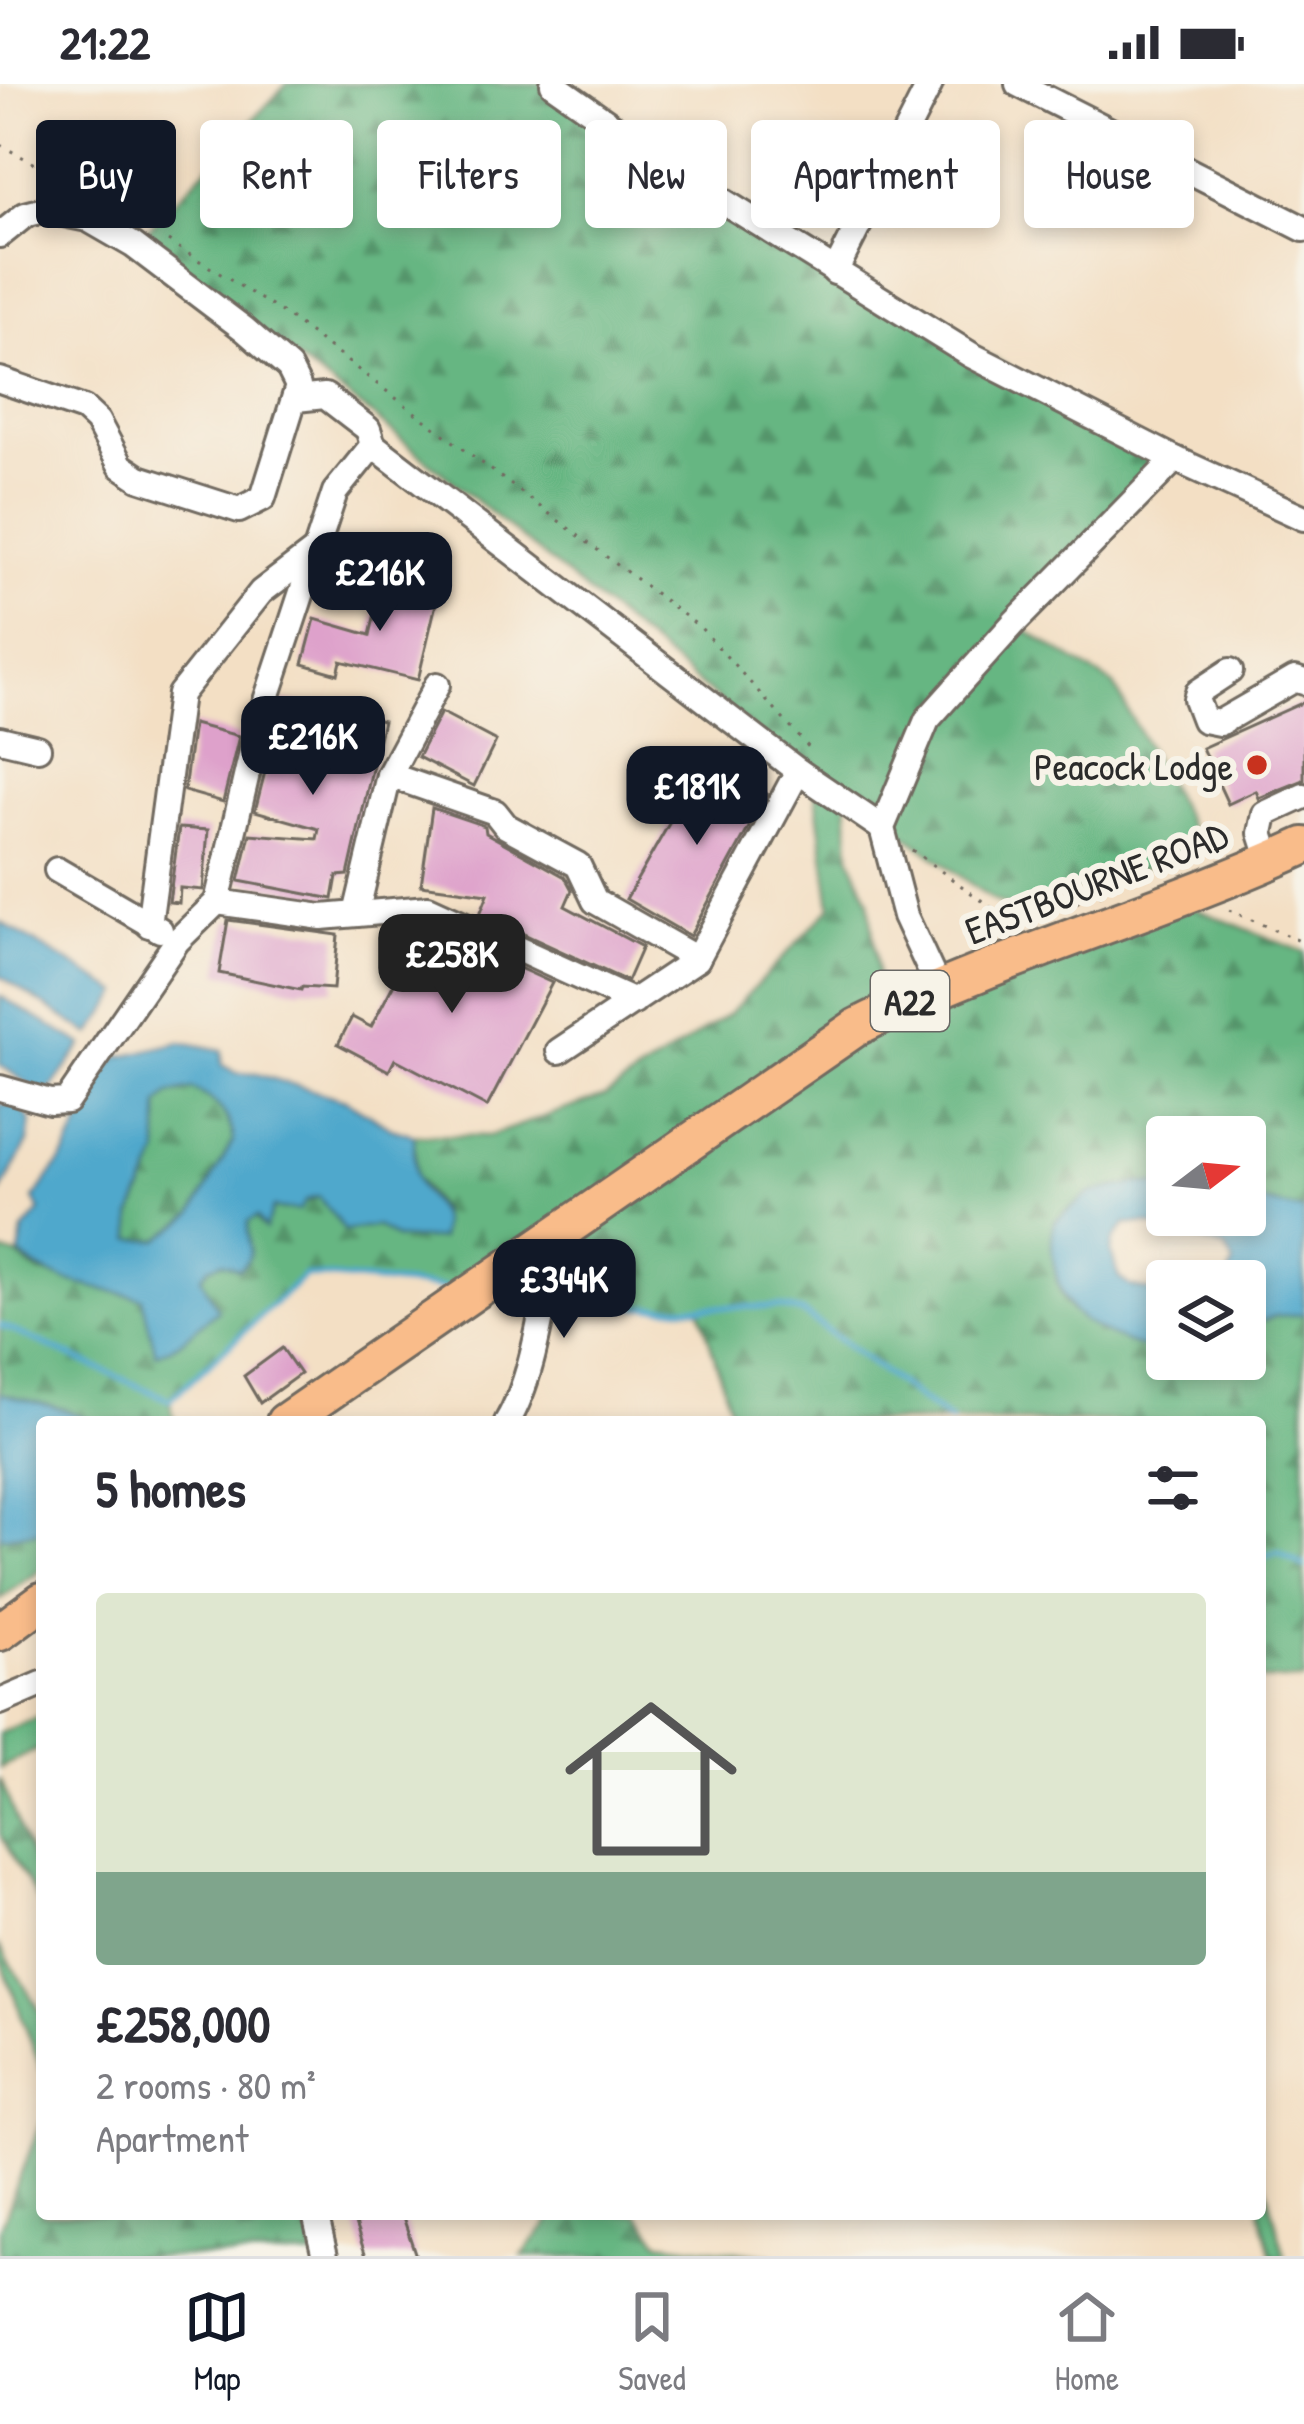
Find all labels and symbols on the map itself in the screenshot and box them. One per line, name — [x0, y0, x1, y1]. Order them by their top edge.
pin: £216K — [296, 532, 464, 634]
pin: £216K — [229, 696, 397, 798]
place label: Peacock Lodge — [1034, 739, 1233, 792]
pin: £181K — [613, 746, 781, 848]
marker: Peacock Lodge — [1244, 752, 1270, 778]
street label: EASTBOURNE ROAD — [957, 807, 1235, 956]
pin: £258K — [368, 914, 536, 1016]
road number: A22 — [871, 971, 949, 1031]
north arrow — [1146, 1116, 1266, 1236]
pin: £344K — [480, 1239, 648, 1341]

